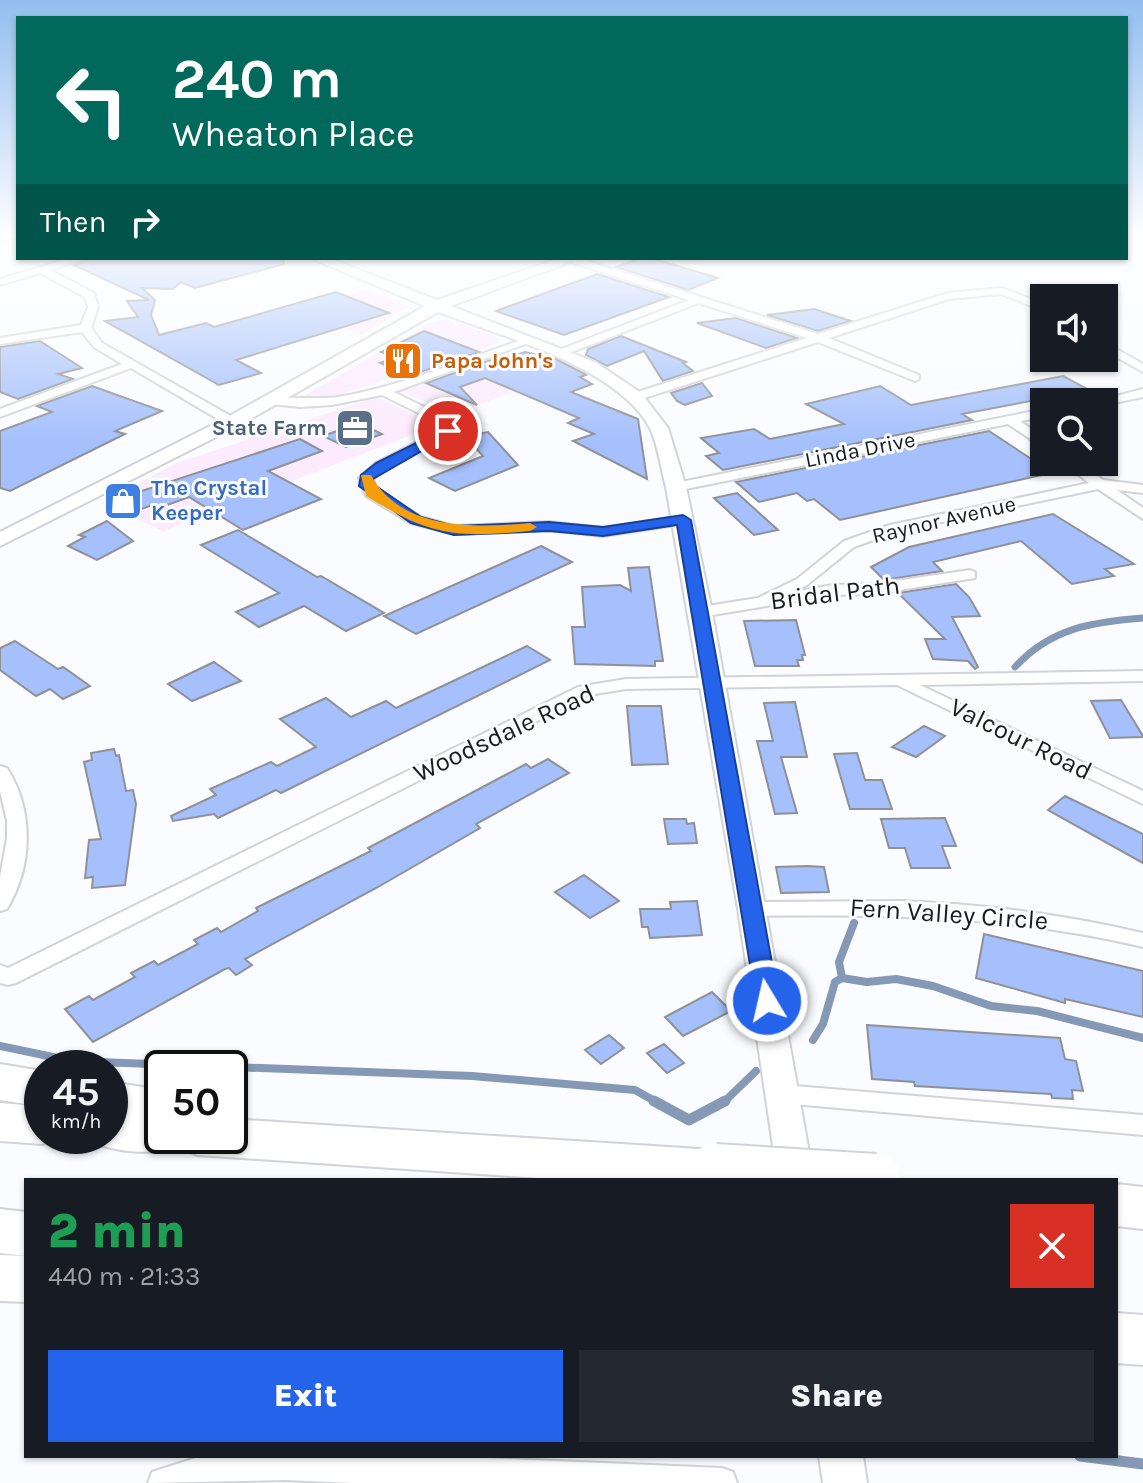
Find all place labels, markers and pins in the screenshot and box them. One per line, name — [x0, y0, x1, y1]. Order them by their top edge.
restaurant icon: Papa John's — [382, 340, 424, 382]
place label: Papa John's — [431, 348, 554, 374]
pin — [414, 397, 482, 465]
office icon: State Farm — [334, 407, 376, 449]
place label: State Farm — [212, 415, 327, 441]
place label: The Crystal Keeper — [151, 475, 267, 526]
shop icon: The Crystal Keeper — [102, 480, 144, 522]

